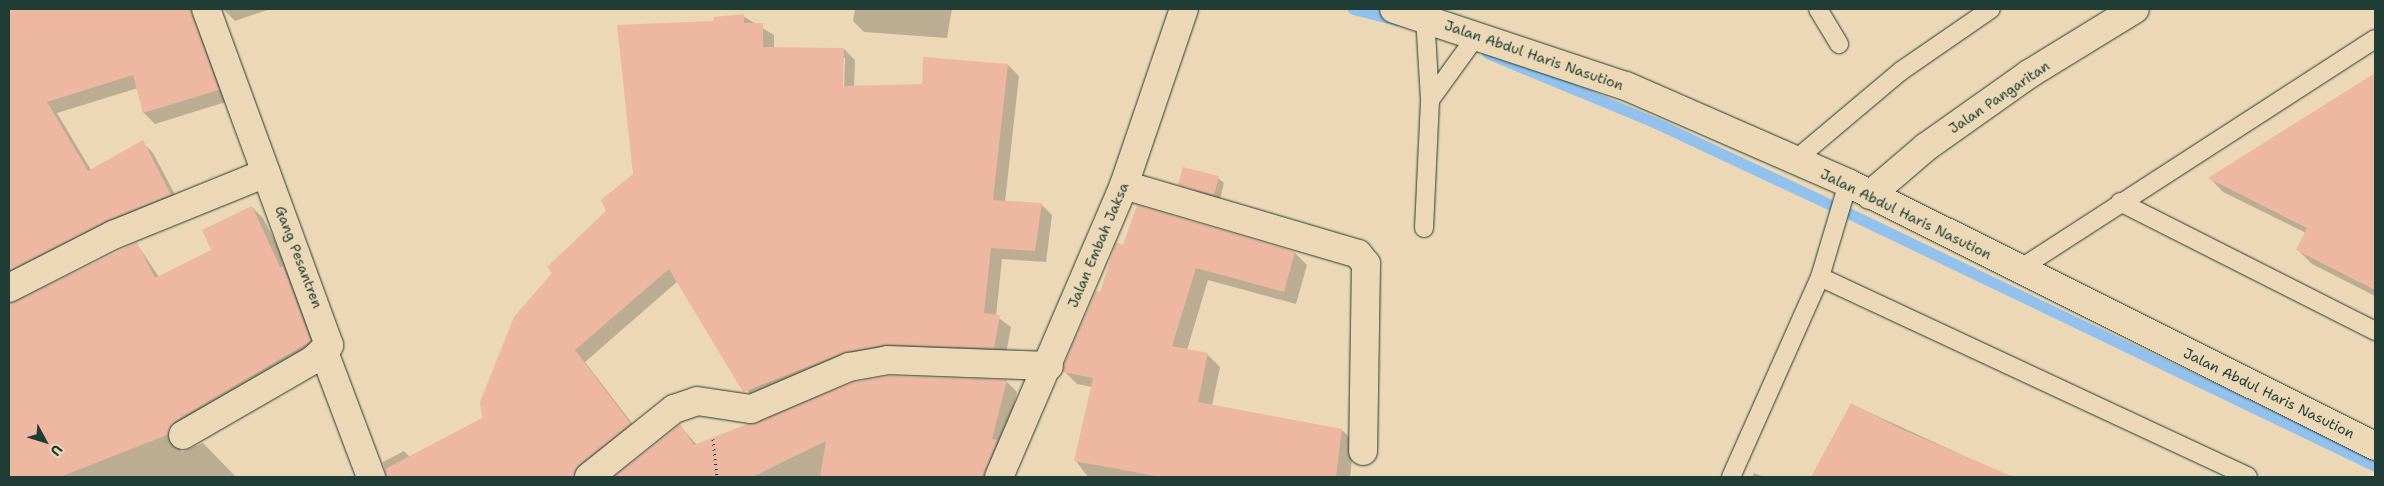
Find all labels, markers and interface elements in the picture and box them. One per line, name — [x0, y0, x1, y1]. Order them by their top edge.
street label: Jalan Abdul Haris Nasution — [1442, 16, 1626, 94]
street label: Jalan Pangaritan — [1945, 57, 2053, 137]
street label: Jalan Abdul Haris Nasution — [1818, 165, 1994, 263]
street label: Jalan Embah Jaksa — [1064, 180, 1132, 310]
street label: Gang Pesantren — [272, 203, 326, 311]
street label: Jalan Abdul Haris Nasution — [2181, 344, 2357, 442]
north arrow — [20, 416, 70, 466]
text: U — [47, 441, 67, 460]

